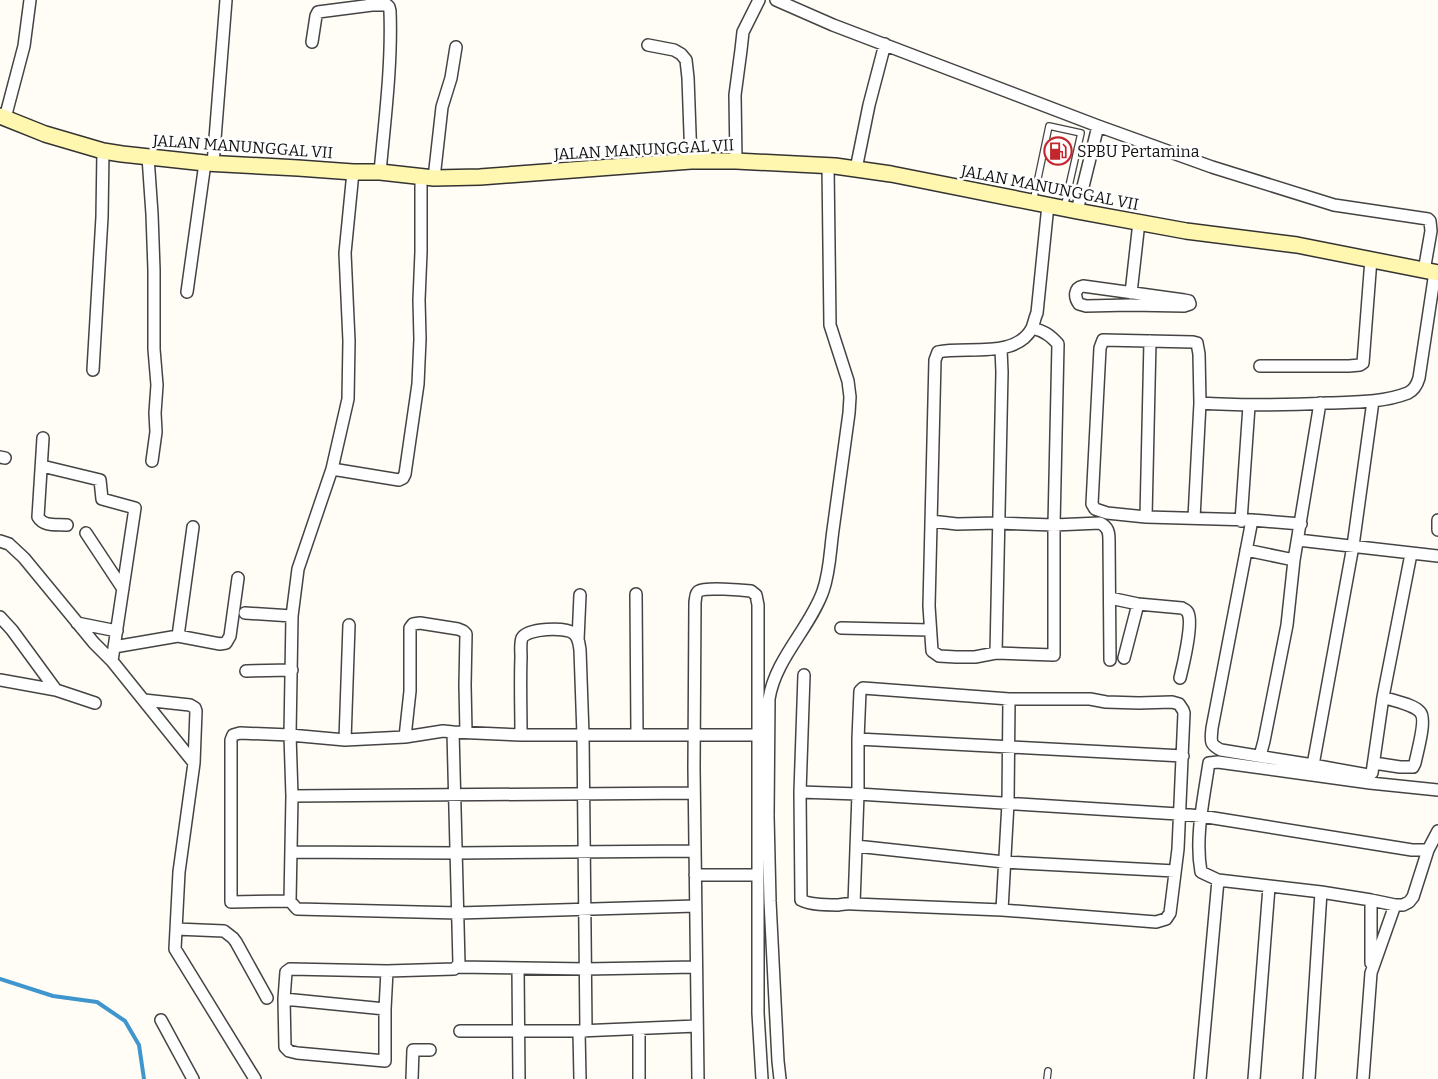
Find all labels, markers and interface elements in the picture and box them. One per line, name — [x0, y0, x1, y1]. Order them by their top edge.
street label: JALAN MANUNGGAL VII — [151, 131, 334, 162]
street label: JALAN MANUNGGAL VII — [552, 135, 735, 164]
fuel station icon: SPBU Pertamina — [1043, 136, 1073, 166]
place label: SPBU Pertamina — [1077, 142, 1200, 161]
street label: JALAN MANUNGGAL VII — [958, 161, 1140, 214]

